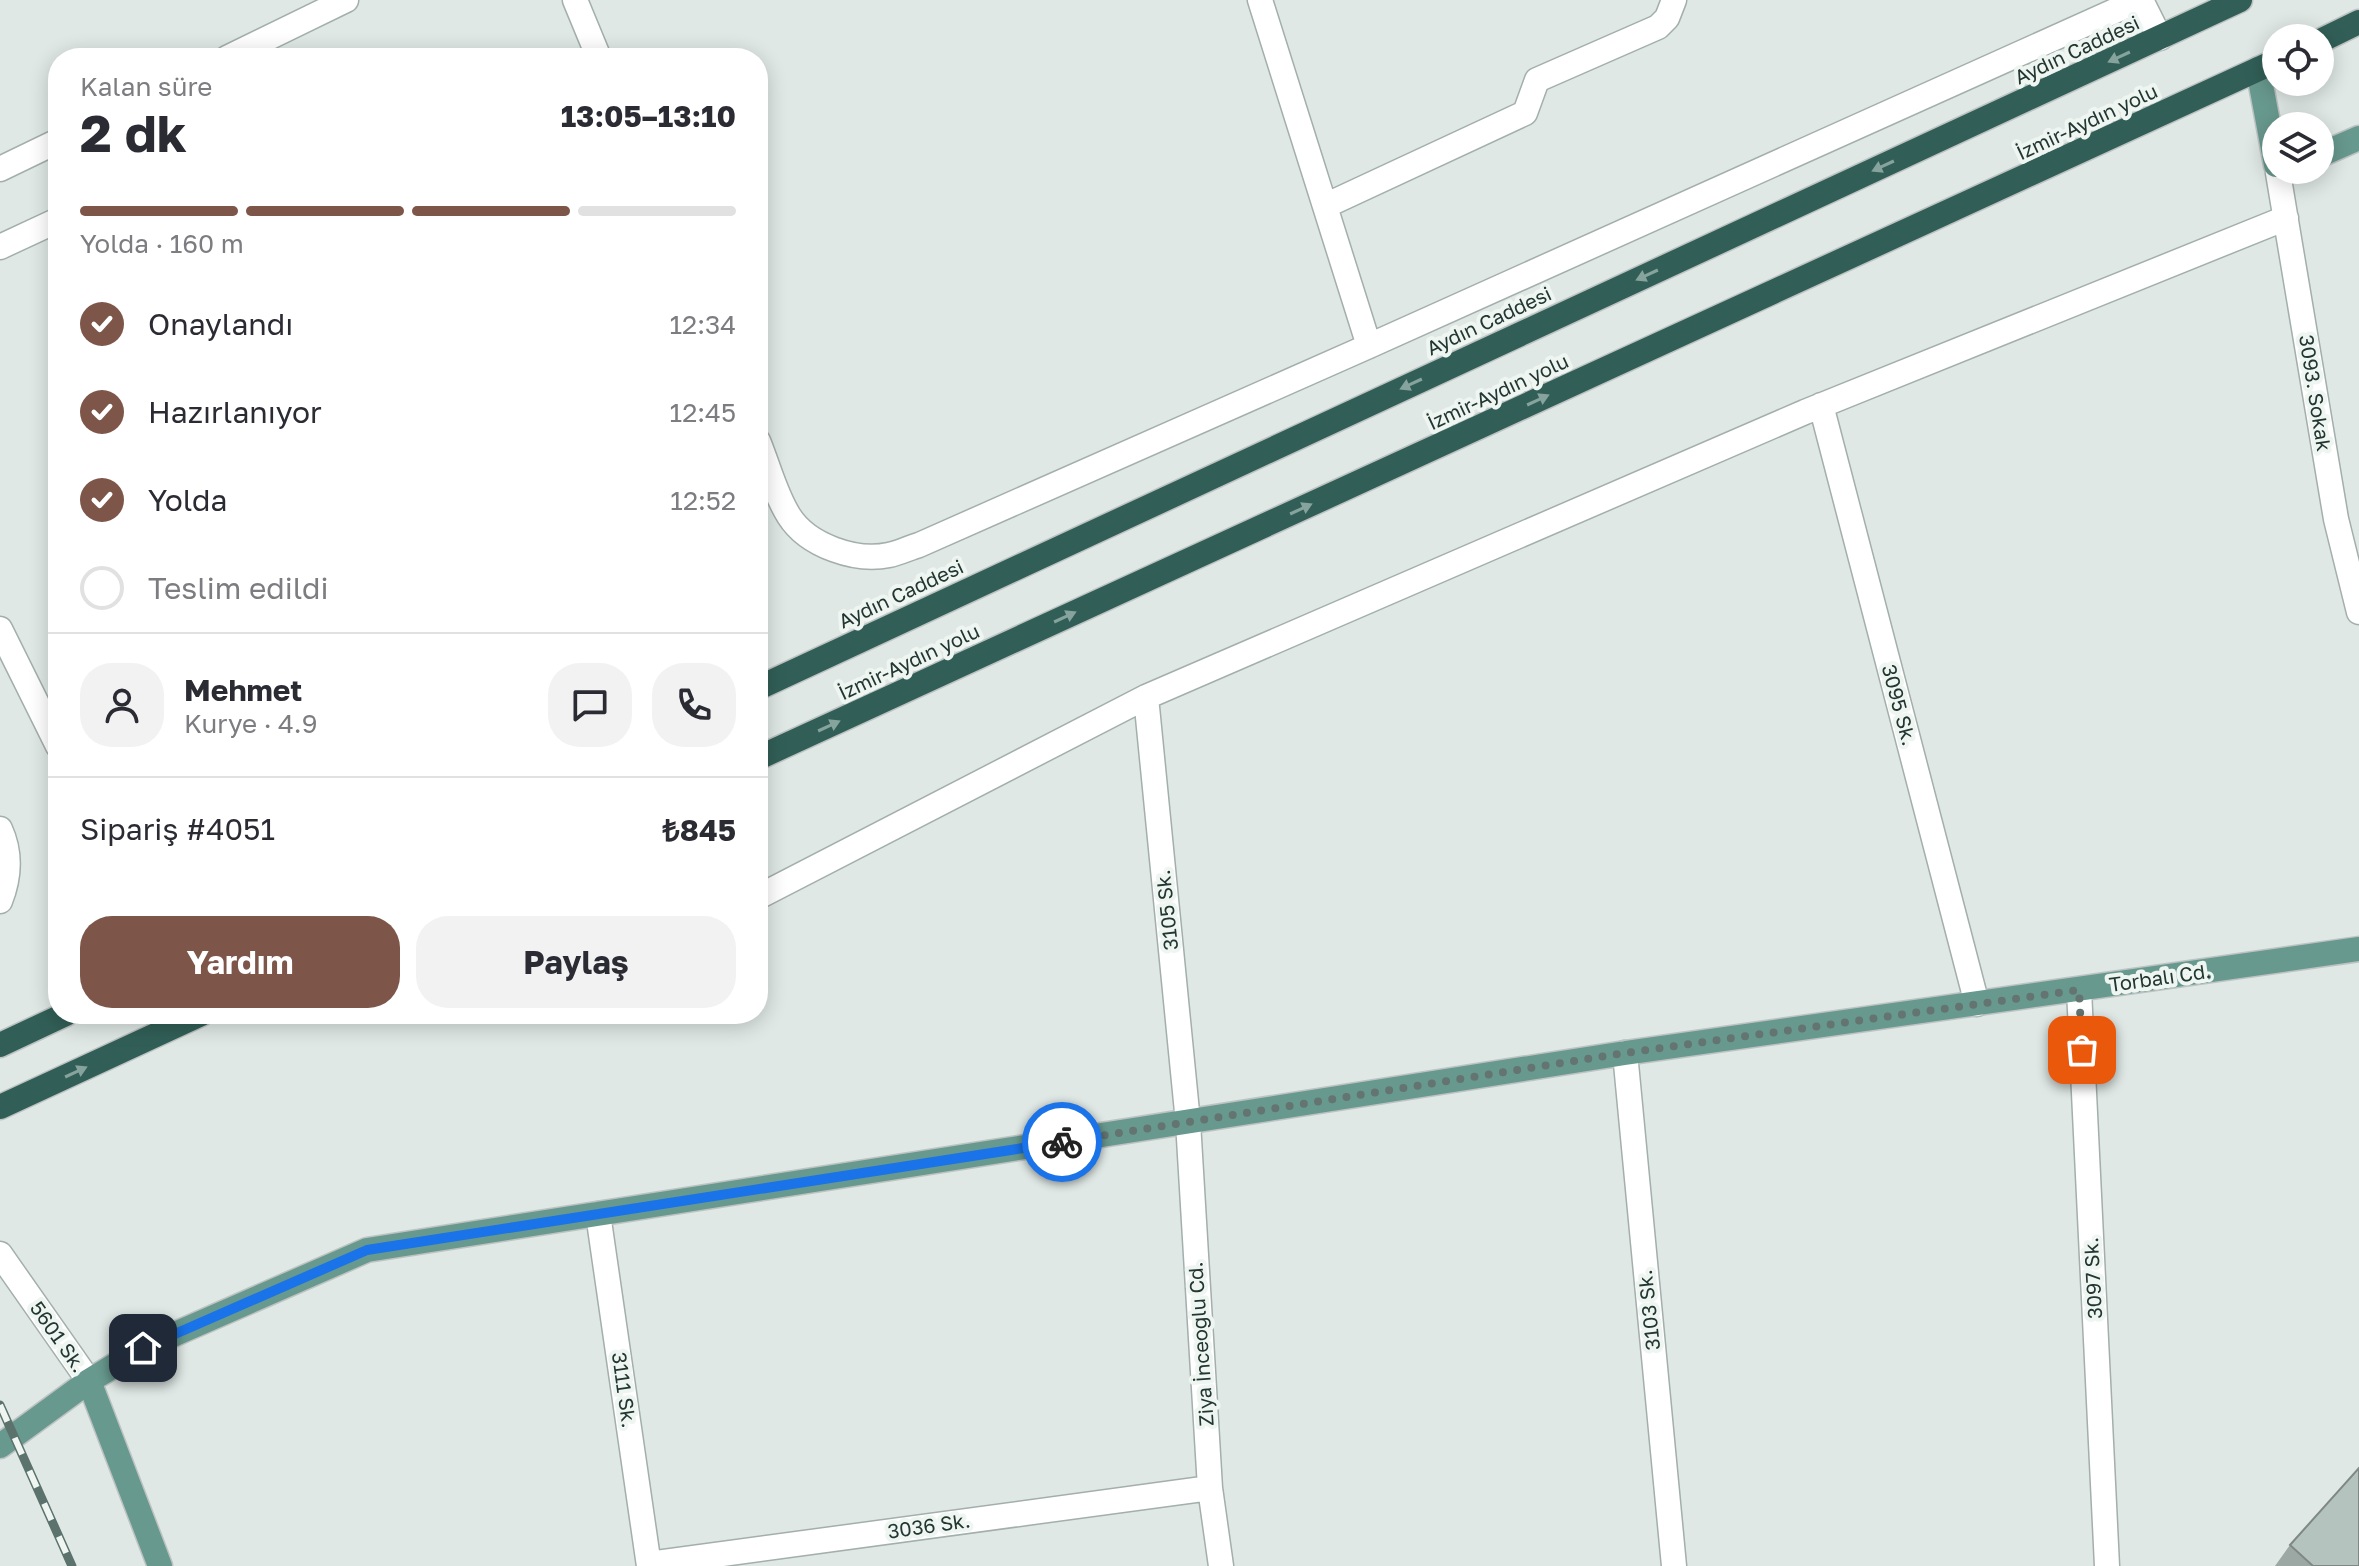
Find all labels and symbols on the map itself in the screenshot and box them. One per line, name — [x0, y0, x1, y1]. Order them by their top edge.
street label: Aydın Caddesi — [2010, 10, 2143, 89]
one-way arrow — [2107, 50, 2131, 64]
street label: İzmir-Aydın yolu — [2012, 78, 2161, 164]
one-way arrow — [1871, 159, 1895, 173]
one-way arrow — [1635, 268, 1659, 282]
street label: Aydın Caddesi — [1422, 281, 1555, 360]
street label: 3093. Sokak — [2295, 333, 2337, 453]
street label: İzmir-Aydın yolu — [1423, 348, 1572, 434]
one-way arrow — [1399, 377, 1423, 391]
one-way arrow — [1526, 393, 1549, 407]
one-way arrow — [1290, 502, 1313, 516]
street label: Aydın Caddesi — [834, 554, 967, 633]
one-way arrow — [1053, 610, 1077, 624]
street label: İzmir-Aydın yolu — [834, 618, 983, 704]
street label: 3095 Sk. — [1878, 661, 1922, 748]
one-way arrow — [817, 719, 841, 733]
street label: 3105 Sk. — [1150, 869, 1182, 951]
street label: Torbalı Cd. — [2107, 958, 2212, 996]
pin — [2048, 1016, 2116, 1084]
one-way arrow — [65, 1065, 88, 1078]
courier — [1022, 1102, 1102, 1182]
street label: 3097 Sk. — [2078, 1236, 2106, 1320]
street label: Ziya İnceoglu Cd. — [1182, 1261, 1218, 1427]
street label: 3103 Sk. — [1632, 1269, 1664, 1352]
street label: 5601 Sk. — [26, 1296, 92, 1377]
pin — [109, 1314, 177, 1382]
street label: 3111 Sk. — [608, 1351, 642, 1429]
street label: 3036 Sk. — [886, 1507, 972, 1543]

